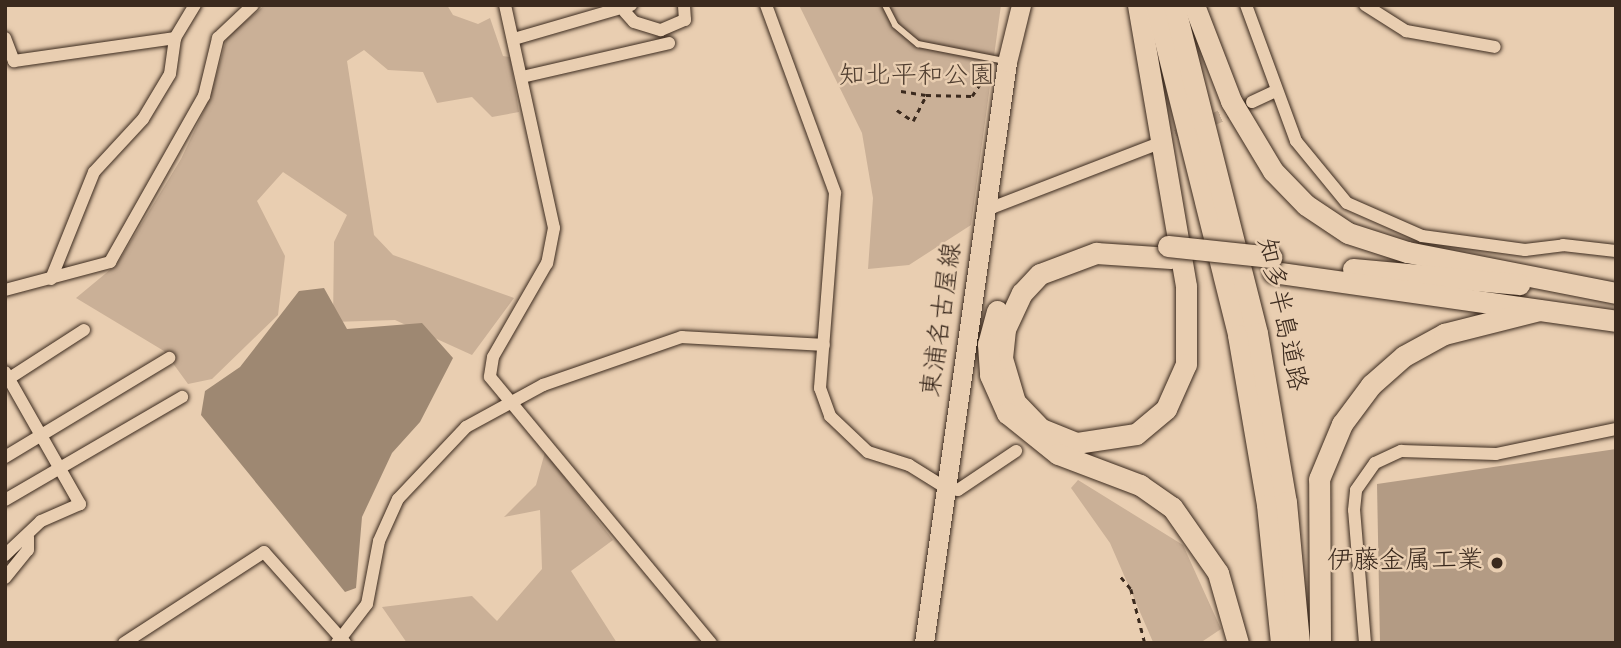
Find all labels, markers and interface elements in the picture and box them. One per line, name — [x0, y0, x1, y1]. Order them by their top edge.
park label: 知北平和公園 — [839, 62, 995, 94]
street label: 知多半島道路 — [1249, 235, 1311, 395]
street label: 東浦名古屋線 — [918, 241, 970, 399]
place label: 伊藤金属工業 — [1327, 547, 1483, 579]
marker: 伊藤金属工業 — [1489, 555, 1505, 571]

